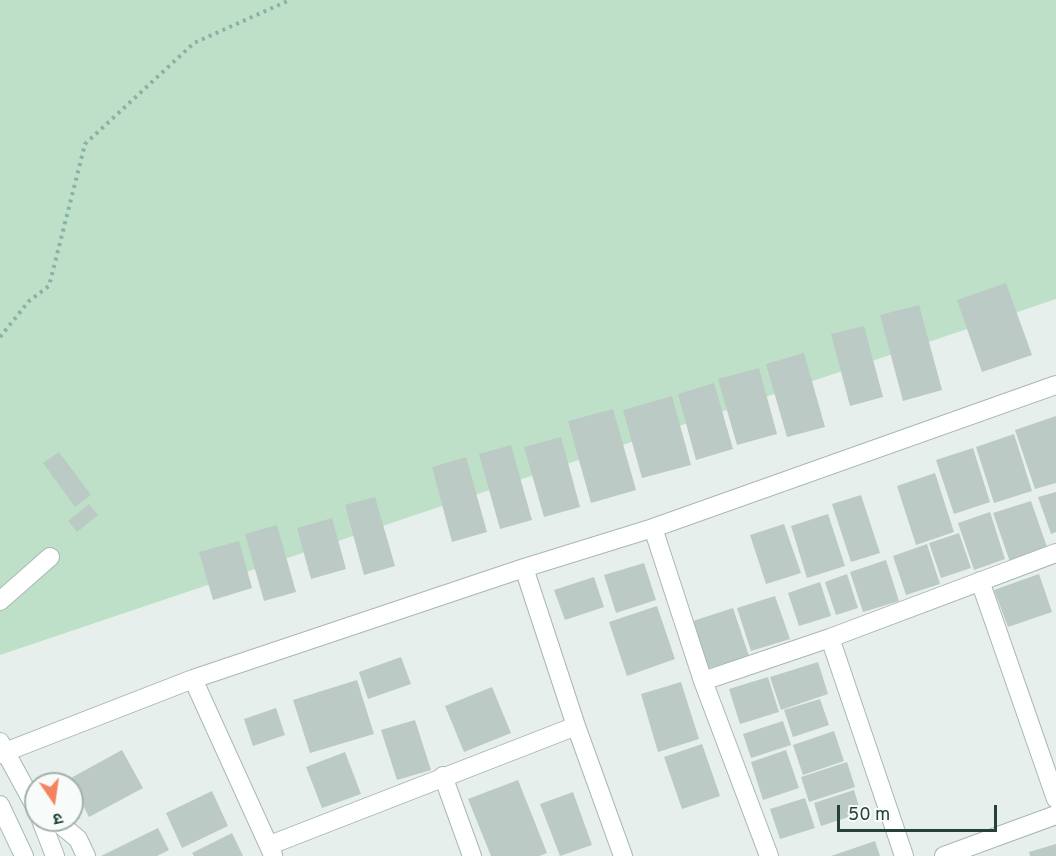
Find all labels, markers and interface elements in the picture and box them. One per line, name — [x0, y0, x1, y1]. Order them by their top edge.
north arrow — [24, 772, 84, 832]
scale bar — [840, 793, 1000, 831]
text: 50 m — [848, 804, 890, 827]
text: उ — [51, 807, 64, 828]

